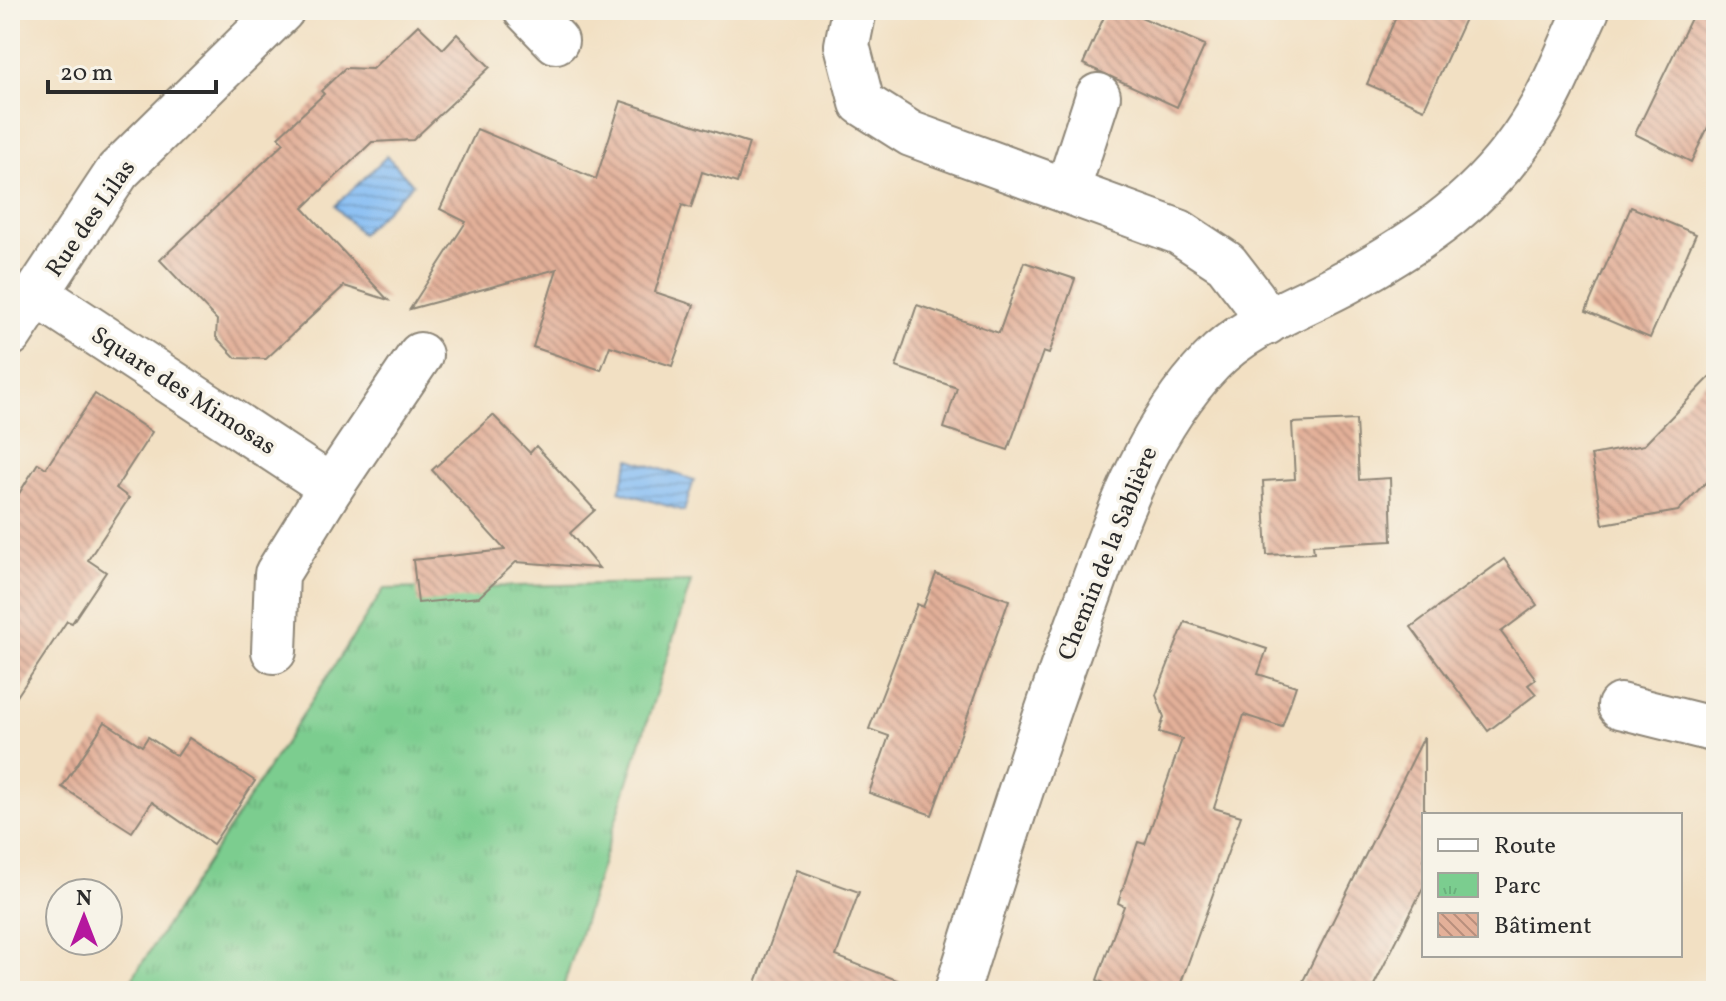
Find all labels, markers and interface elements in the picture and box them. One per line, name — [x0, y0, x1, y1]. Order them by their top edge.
scale bar — [48, 44, 216, 94]
text: 20 m — [60, 57, 113, 91]
street label: Rue des Lilas — [39, 154, 145, 285]
street label: Square des Mimosas — [84, 319, 282, 464]
street label: Chemin de la Sablière — [1050, 442, 1167, 666]
legend — [1422, 813, 1682, 957]
text: Route — [1494, 830, 1556, 864]
text: Parc — [1494, 870, 1541, 904]
north arrow — [44, 877, 124, 957]
text: N — [76, 884, 92, 915]
text: Bâtiment — [1494, 910, 1592, 944]

